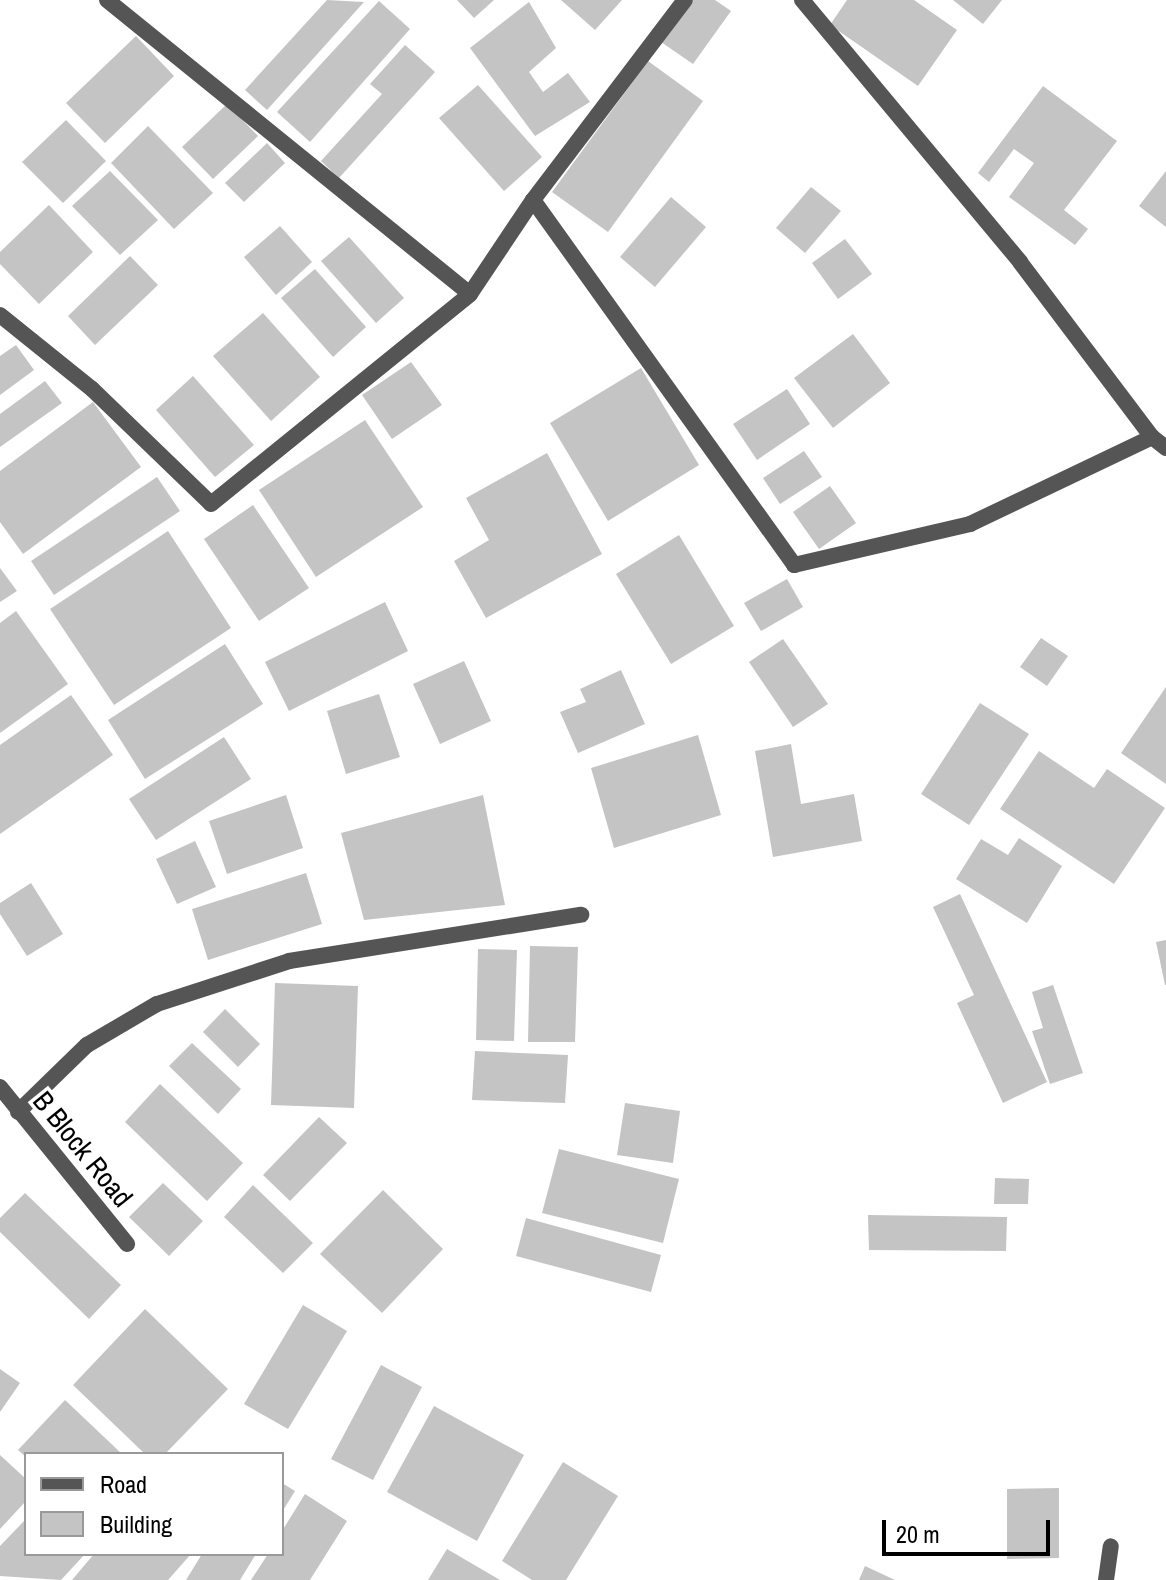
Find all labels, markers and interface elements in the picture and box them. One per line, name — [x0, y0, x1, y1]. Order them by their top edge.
street label: B Block Road — [26, 1084, 140, 1214]
legend — [24, 1452, 284, 1556]
text: Road — [100, 1468, 147, 1500]
scale bar — [886, 1504, 1054, 1554]
text: Building — [100, 1508, 172, 1540]
text: 20 m — [896, 1518, 940, 1550]

